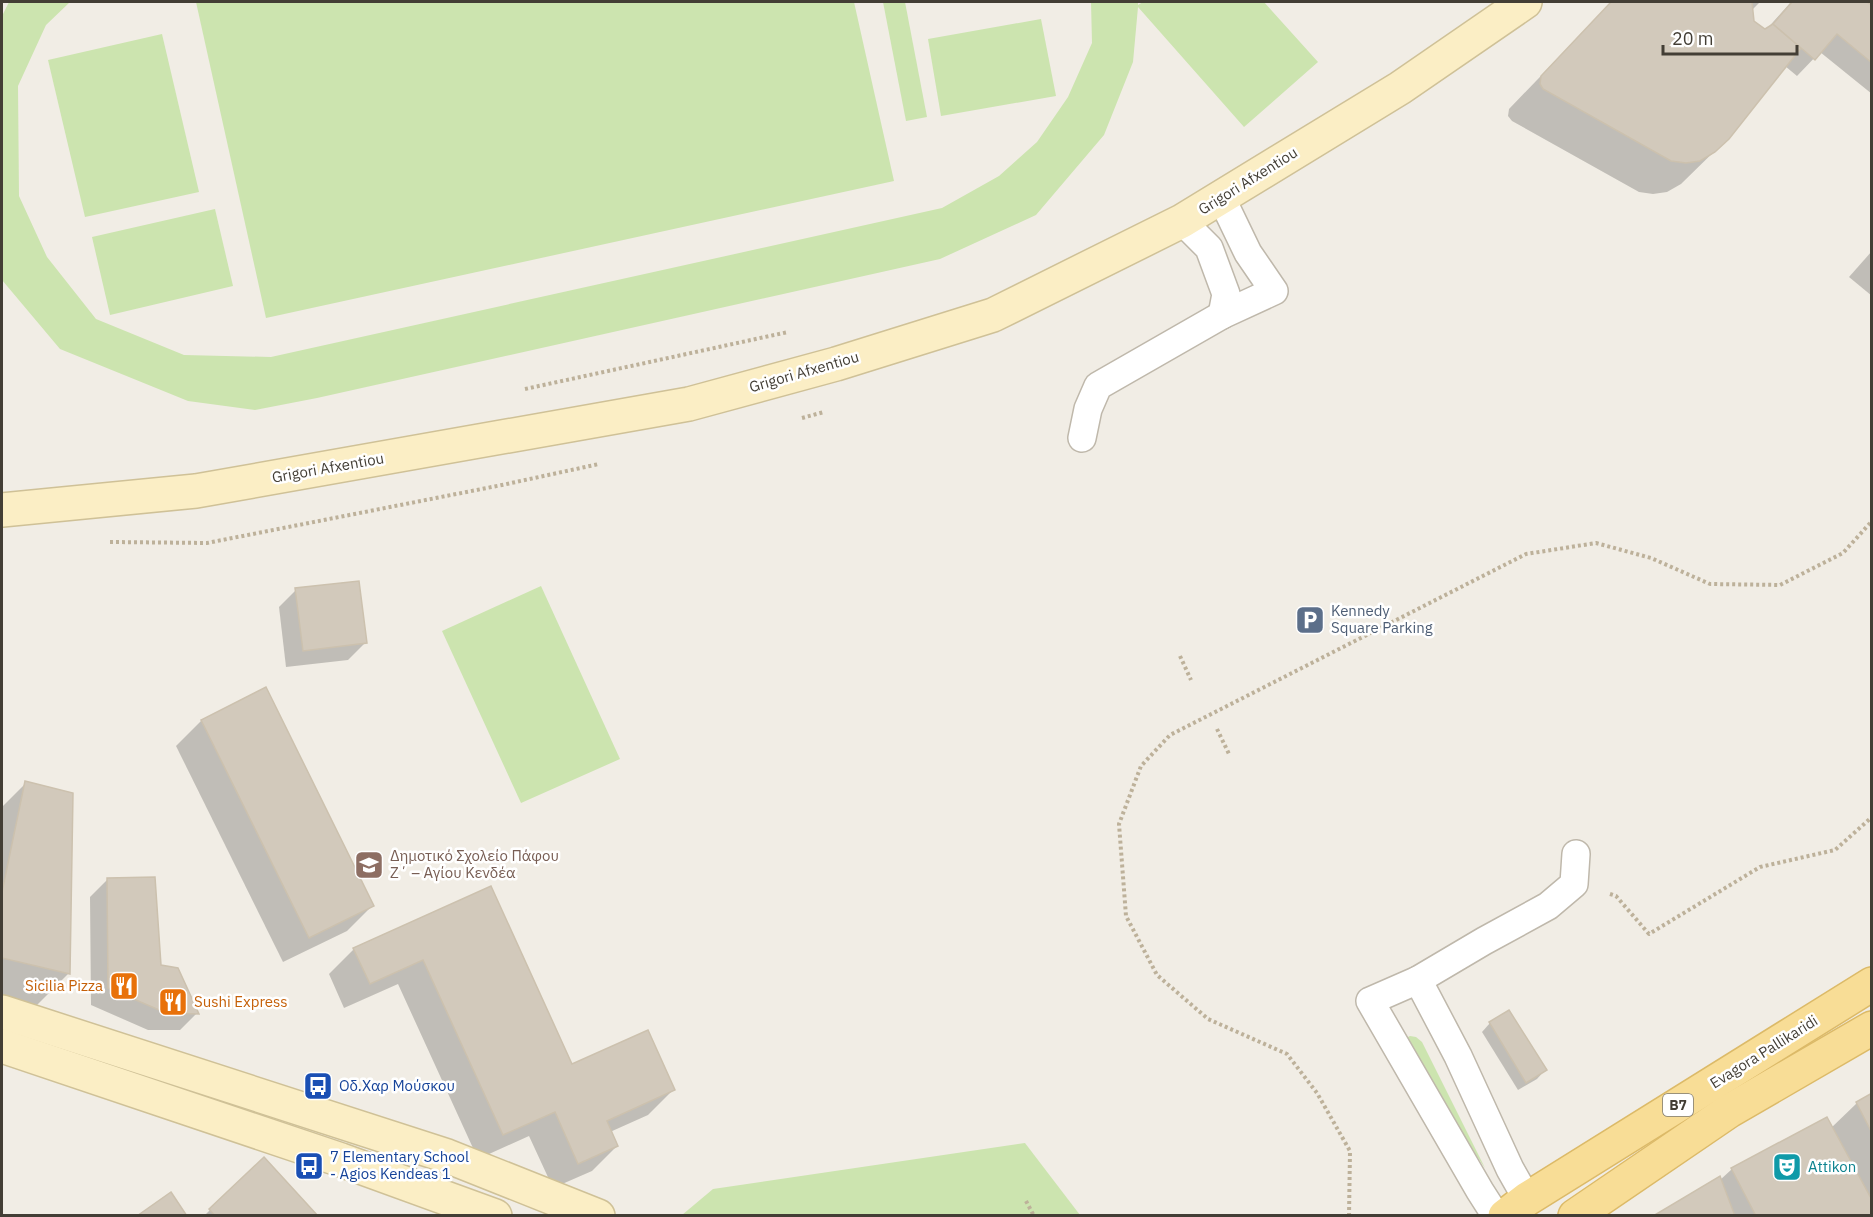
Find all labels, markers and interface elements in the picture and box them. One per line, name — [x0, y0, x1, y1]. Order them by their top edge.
scale bar — [1663, 18, 1796, 56]
text: 20 m — [1672, 27, 1714, 50]
street label: Grigori Afxentiou — [1195, 143, 1301, 219]
street label: Grigori Afxentiou — [747, 347, 861, 396]
street label: Grigori Afxentiou — [270, 448, 385, 487]
place label: Kennedy Square Parking — [1331, 601, 1433, 637]
parking icon: Kennedy Square Parking — [1294, 604, 1326, 636]
place label: Δημοτικό Σχολείο Πάφου Ζ΄ – Αγίου Κενδέα — [390, 846, 559, 882]
school or university icon: Δημοτικό Σχολείο Πάφου Ζ΄ – Αγίου Κενδέα — [353, 849, 385, 881]
restaurant icon: Sicilia Pizza — [108, 970, 140, 1002]
place label: Sicilia Pizza — [25, 976, 103, 995]
restaurant icon: Sushi Express — [157, 986, 189, 1018]
place label: Sushi Express — [194, 992, 288, 1011]
street label: Evagora Pallikaridi — [1706, 1011, 1821, 1092]
bus stop icon: Οδ.Χαρ Μούσκου — [302, 1070, 334, 1102]
place label: Οδ.Χαρ Μούσκου — [339, 1076, 455, 1095]
road number: B7 — [1663, 1094, 1693, 1116]
place label: 7 Elementary School - Agios Kendeas 1 — [330, 1147, 469, 1183]
bus stop icon: 7 Elementary School - Agios Kendeas 1 — [293, 1150, 325, 1182]
theatre icon: Attikon — [1771, 1151, 1803, 1183]
place label: Attikon — [1808, 1157, 1856, 1176]

